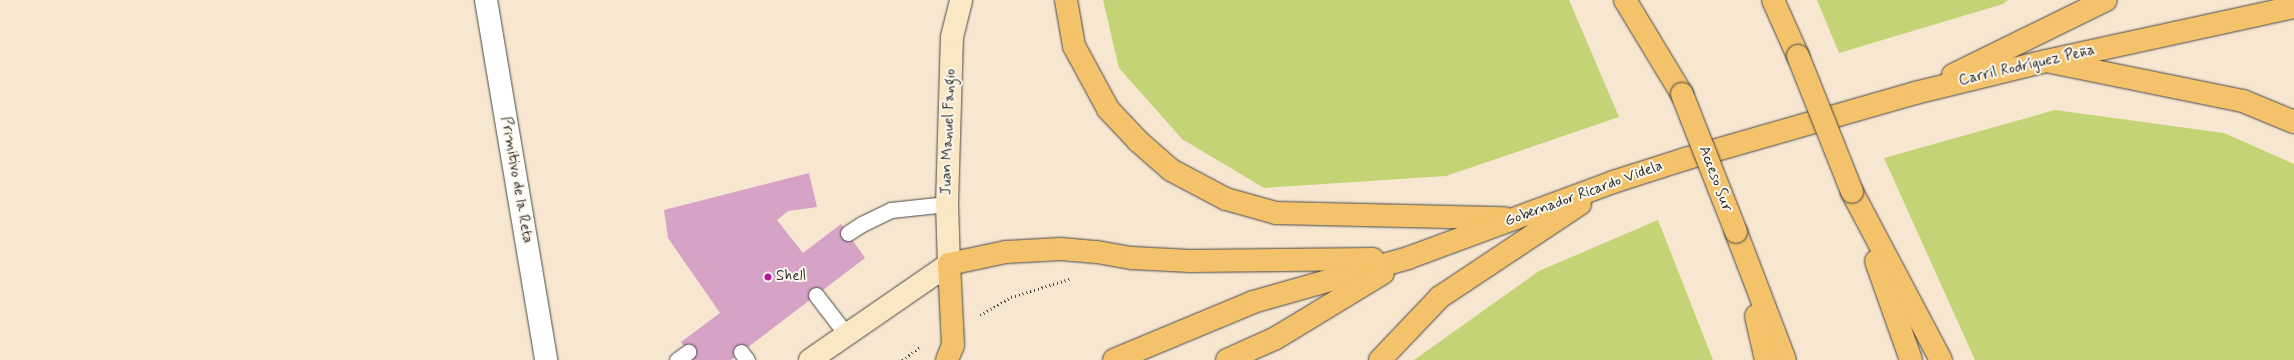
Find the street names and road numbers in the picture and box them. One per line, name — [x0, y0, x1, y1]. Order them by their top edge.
street label: Carril Rodríguez Peña — [1957, 42, 2097, 90]
street label: Juan Manuel Fangio — [938, 70, 960, 194]
street label: Primitivo de la Reta — [496, 116, 536, 244]
street label: Acceso Sur — [1695, 144, 1735, 214]
street label: Gobernador Ricardo Videla — [1503, 157, 1665, 231]

